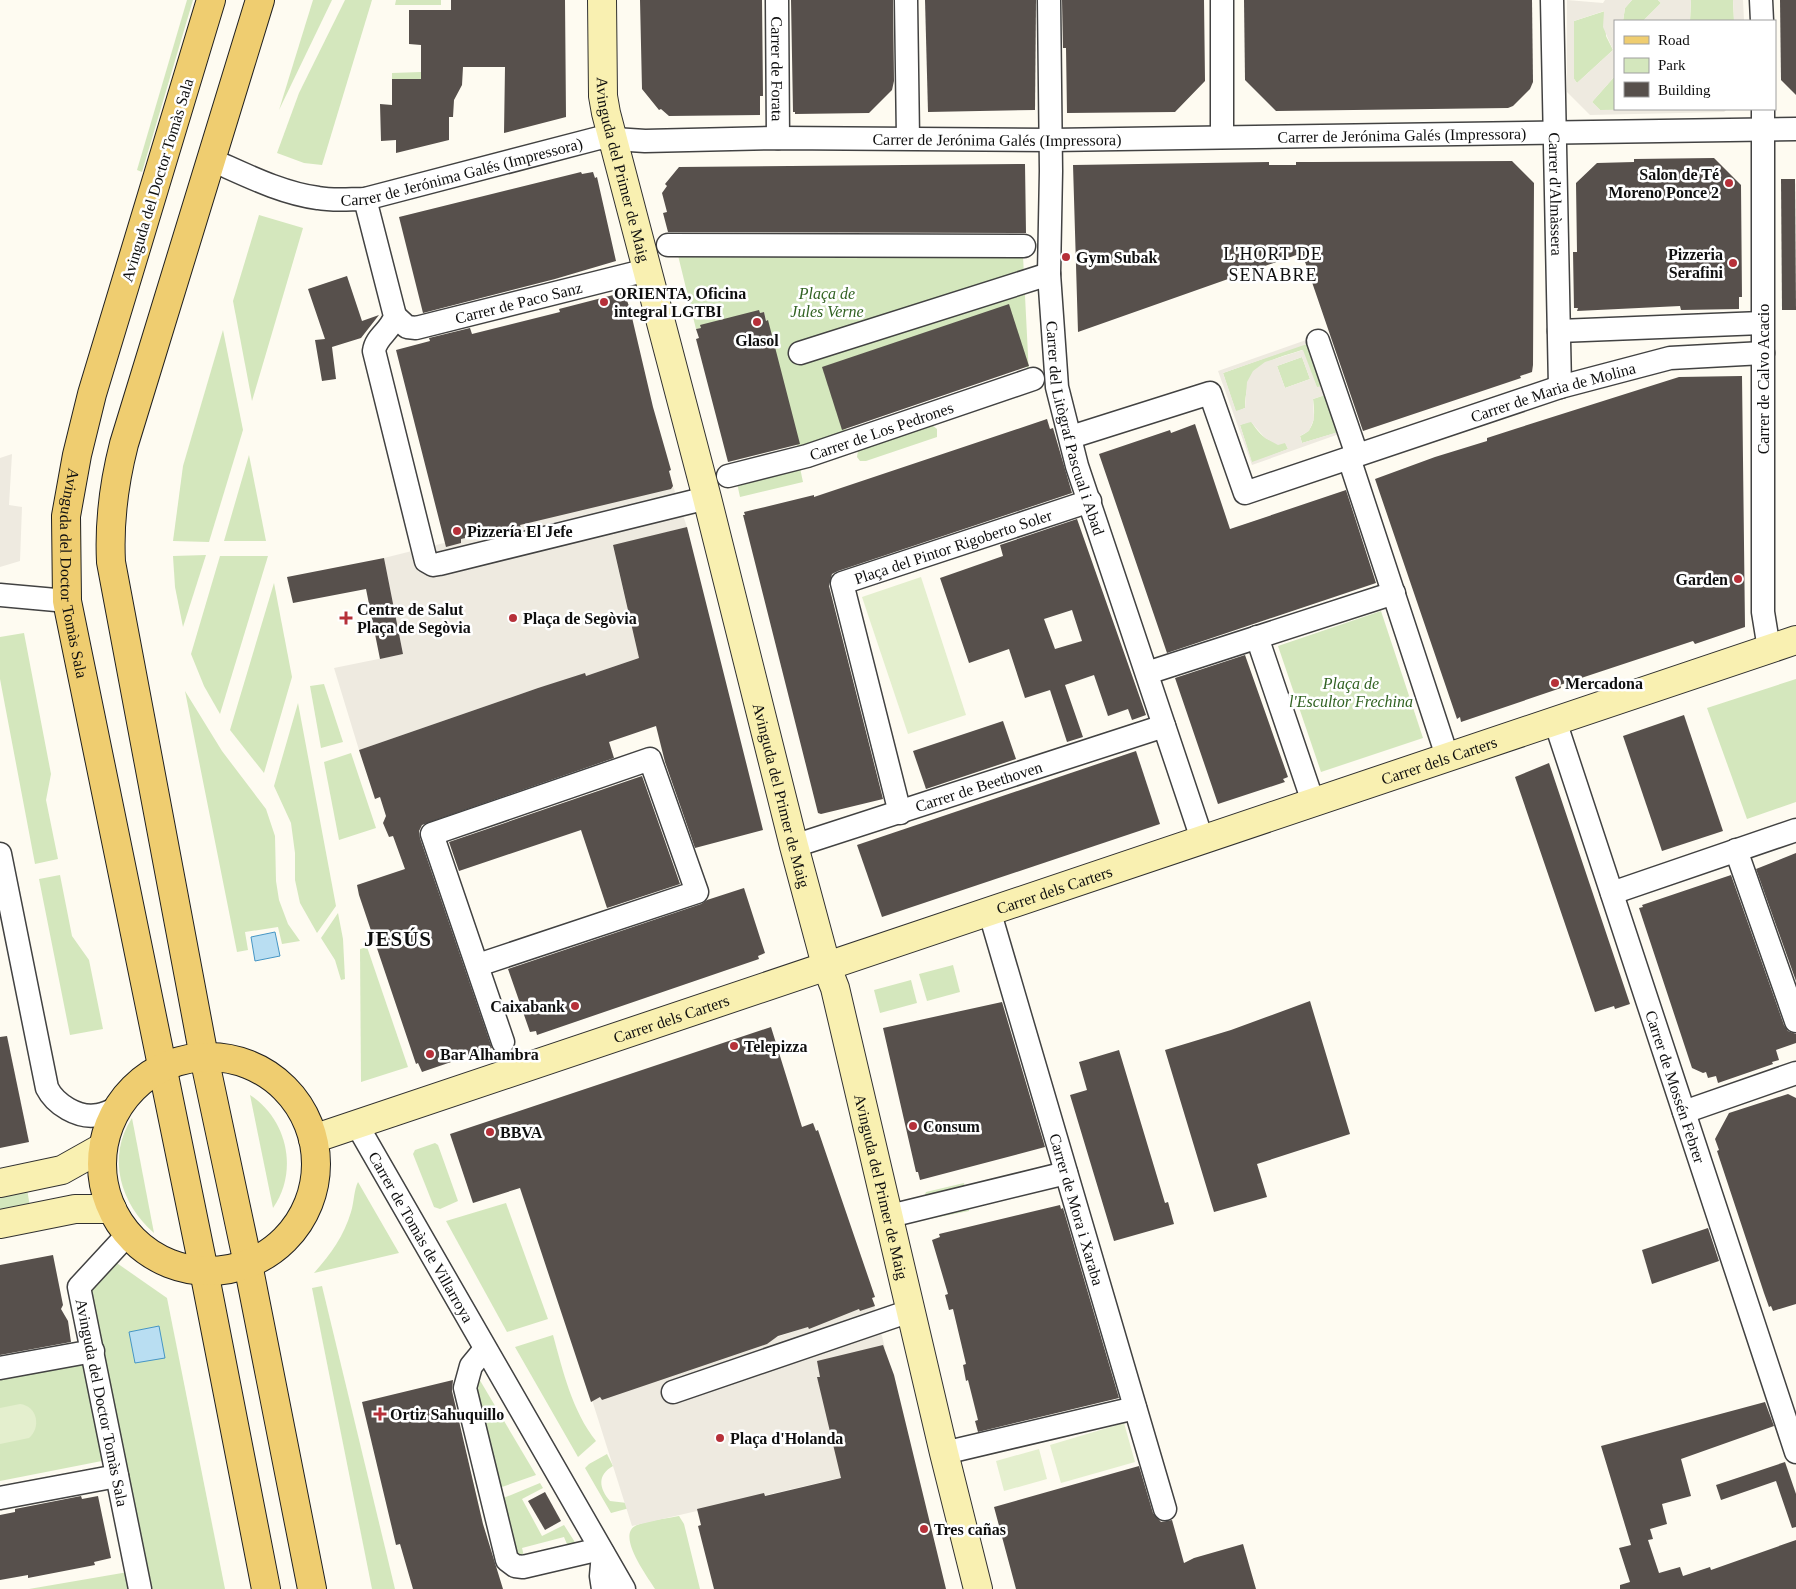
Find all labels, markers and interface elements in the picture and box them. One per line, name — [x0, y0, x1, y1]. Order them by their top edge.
street label: Carrer de Forata — [768, 16, 786, 122]
legend — [1614, 20, 1776, 110]
text: Road — [1658, 32, 1690, 48]
text: Park — [1658, 57, 1686, 73]
street label: Avinguda del Doctor Tomàs Sala — [118, 76, 197, 284]
street label: Avinguda del Primer de Maig — [594, 77, 653, 264]
text: Building — [1658, 82, 1711, 98]
street label: Carrer de Jerónima Galés (Impressora) — [1277, 125, 1527, 146]
street label: Carrer de Jerónima Galés (Impressora) — [872, 131, 1122, 150]
street label: Carrer d'Almàssera — [1546, 132, 1565, 256]
street label: Carrer de Jerónima Galés (Impressora) — [340, 135, 585, 209]
place label: Salon de Té Moreno Ponce 2 — [1608, 166, 1719, 201]
marker: Salon de Té Moreno Ponce 2 — [1723, 177, 1735, 189]
district label: L'HORT DE SENABRE — [1223, 244, 1323, 285]
place label: Pizzeria Serafini — [1668, 246, 1724, 281]
place label: Gym Subak — [1076, 249, 1157, 267]
marker: Gym Subak — [1060, 251, 1072, 263]
marker: Pizzeria Serafini — [1727, 257, 1739, 269]
street label: Carrer de Paco Sanz — [453, 279, 584, 327]
place label: ORIENTA, Oficina integral LGTBI — [614, 285, 746, 321]
park label: Plaça de Jules Verne — [790, 285, 864, 320]
marker: ORIENTA, Oficina integral LGTBI — [598, 296, 610, 308]
street label: Carrer de Calvo Acacio — [1755, 304, 1772, 454]
marker: Glasol — [751, 316, 763, 328]
street label: Carrer del Litògraf Pascual i Abad — [1043, 320, 1108, 537]
place label: Glasol — [735, 332, 779, 349]
street label: Carrer de Maria de Molina — [1468, 359, 1637, 425]
street label: Carrer de Los Pedrones — [807, 399, 956, 463]
street label: Avinguda del Doctor Tomàs Sala — [57, 467, 91, 680]
street label: Plaça del Pintor Rigoberto Soler — [852, 506, 1055, 587]
place label: Pizzería El Jefe — [467, 523, 573, 540]
marker: Pizzería El Jefe — [451, 525, 463, 537]
place label: Garden — [1676, 571, 1728, 588]
marker: Garden — [1732, 573, 1744, 585]
place label: Centre de Salut Plaça de Segòvia — [357, 601, 471, 637]
place label: Plaça de Segòvia — [523, 610, 637, 628]
marker: Centre de Salut Plaça de Segòvia — [339, 611, 353, 625]
marker: Plaça de Segòvia — [507, 612, 519, 624]
park label: Plaça de l'Escultor Frechina — [1289, 675, 1413, 710]
place label: Mercadona — [1565, 675, 1643, 692]
marker: Mercadona — [1549, 677, 1561, 689]
street label: Avinguda del Primer de Maig — [750, 701, 813, 890]
street label: Carrer dels Carters — [1379, 733, 1499, 788]
street label: Carrer de Beethoven — [913, 758, 1044, 815]
street label: Carrer dels Carters — [994, 863, 1114, 917]
district label: JESÚS — [364, 927, 432, 951]
street label: Carrer dels Carters — [611, 992, 731, 1046]
place label: Caixabank — [490, 998, 565, 1015]
marker: Caixabank — [569, 1000, 581, 1012]
street label: Carrer de Mossén Febrer — [1642, 1008, 1708, 1166]
place label: Telepizza — [744, 1038, 807, 1056]
marker: Telepizza — [728, 1040, 740, 1052]
place label: Bar Alhambra — [440, 1046, 539, 1063]
marker: Bar Alhambra — [424, 1048, 436, 1060]
street label: Avinguda del Primer de Maig — [851, 1092, 911, 1281]
place label: Consum — [923, 1118, 981, 1135]
marker: Consum — [907, 1120, 919, 1132]
place label: BBVA — [500, 1124, 543, 1141]
marker: BBVA — [484, 1126, 496, 1138]
street label: Carrer de Mora i Xaraba — [1046, 1132, 1107, 1287]
street label: Carrer de Tomàs de Villarroya — [365, 1149, 477, 1325]
street label: Avinguda del Doctor Tomàs Sala — [73, 1297, 131, 1508]
place label: Ortiz Sahuquillo — [390, 1406, 504, 1424]
marker: Ortiz Sahuquillo — [374, 1408, 386, 1420]
place label: Plaça d'Holanda — [730, 1430, 843, 1448]
marker: Plaça d'Holanda — [714, 1432, 726, 1444]
place label: Tres cañas — [934, 1521, 1006, 1538]
marker: Tres cañas — [918, 1523, 930, 1535]

